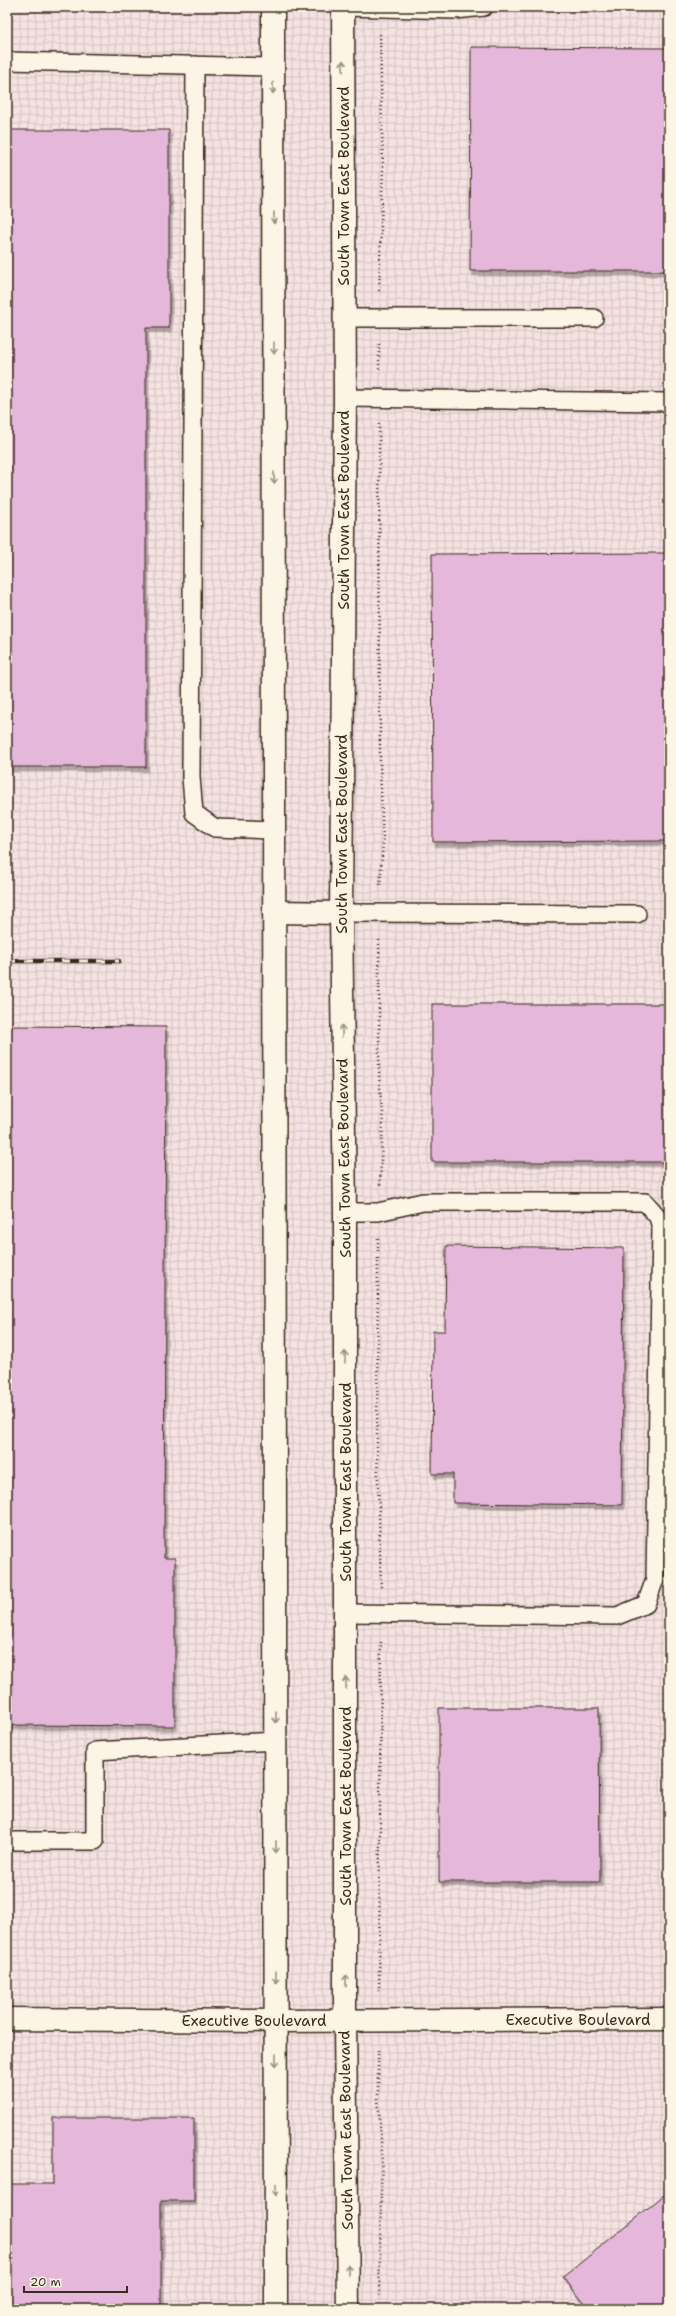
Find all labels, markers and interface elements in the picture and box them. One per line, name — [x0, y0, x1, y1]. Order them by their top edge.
one-way arrow — [339, 60, 347, 73]
one-way arrow — [269, 81, 277, 94]
street label: South Town East Boulevard — [334, 86, 354, 286]
one-way arrow — [270, 211, 278, 224]
one-way arrow — [270, 341, 278, 354]
street label: South Town East Boulevard — [334, 410, 354, 610]
one-way arrow — [270, 471, 278, 484]
street label: South Town East Boulevard — [332, 734, 352, 934]
one-way arrow — [338, 1025, 346, 1038]
street label: South Town East Boulevard — [332, 1058, 356, 1258]
one-way arrow — [341, 1351, 349, 1364]
street label: South Town East Boulevard — [336, 1382, 356, 1582]
one-way arrow — [342, 1677, 350, 1690]
street label: South Town East Boulevard — [336, 1706, 356, 1906]
one-way arrow — [272, 1710, 280, 1723]
one-way arrow — [272, 1840, 280, 1853]
one-way arrow — [272, 1970, 280, 1983]
one-way arrow — [342, 1975, 350, 1988]
street label: Executive Boulevard — [506, 2010, 651, 2030]
street label: Executive Boulevard — [182, 2011, 327, 2031]
street label: South Town East Boulevard — [334, 2030, 358, 2230]
one-way arrow — [272, 2053, 280, 2066]
one-way arrow — [272, 2183, 280, 2196]
one-way arrow — [344, 2264, 352, 2277]
scale bar — [24, 2268, 127, 2294]
text: 20 m — [30, 2274, 61, 2290]

